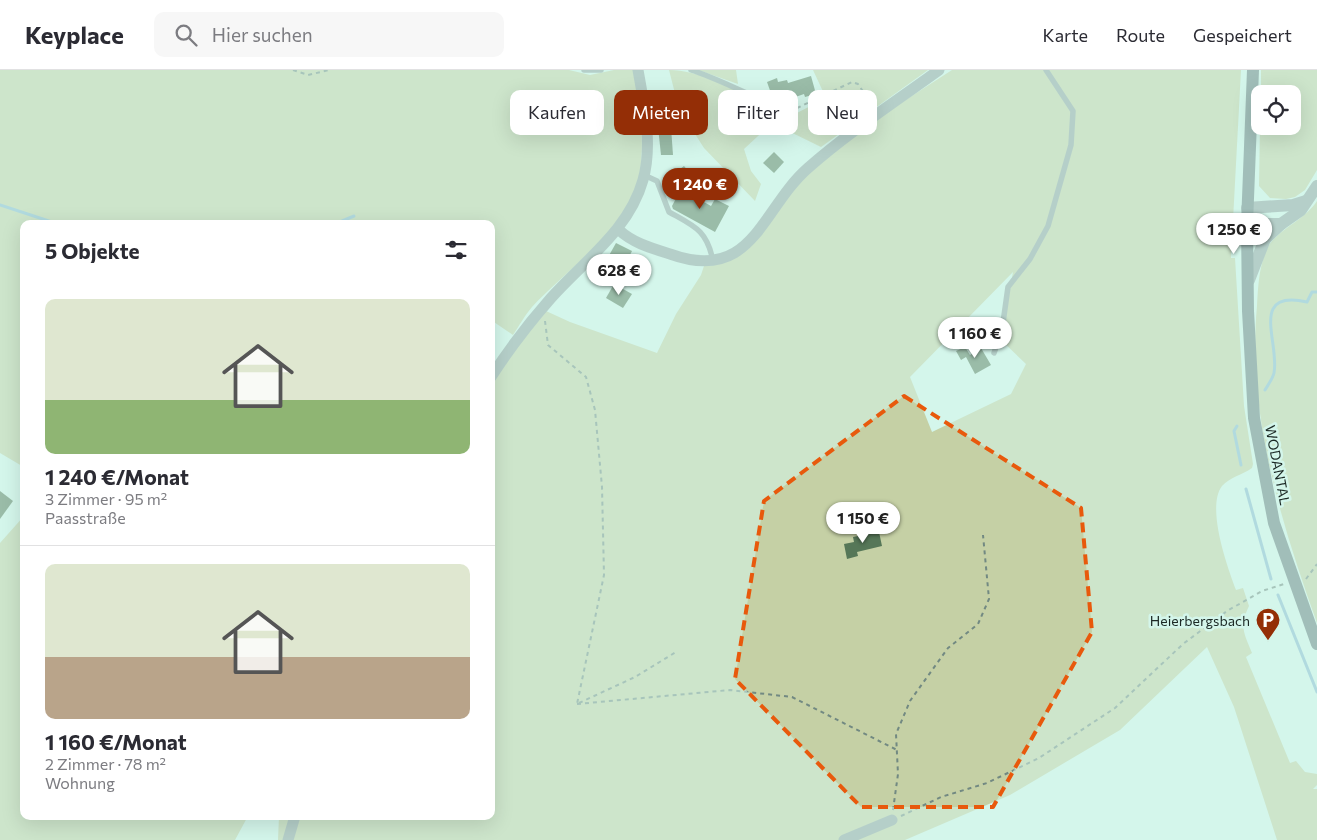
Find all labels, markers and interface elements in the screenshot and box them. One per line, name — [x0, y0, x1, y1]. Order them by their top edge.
search box — [154, 12, 504, 57]
text: Keyplace — [25, 20, 124, 49]
icon: search — [172, 21, 200, 49]
text: Hier suchen — [212, 23, 313, 46]
text: Karte — [1043, 24, 1088, 46]
text: Route — [1116, 24, 1165, 46]
text: Gespeichert — [1193, 24, 1292, 46]
map controls — [1251, 85, 1301, 135]
button: locate — [1251, 85, 1301, 135]
chip: Kaufen — [510, 90, 604, 135]
chip: Mieten — [614, 90, 708, 135]
chip: Filter — [718, 90, 798, 135]
chip: Neu — [808, 90, 877, 135]
pin: 1 240 € — [654, 168, 746, 210]
text: 1 240 € — [673, 174, 727, 193]
pin: 1 250 € — [1188, 212, 1280, 255]
text: 1 250 € — [1207, 219, 1261, 238]
icon: filters — [442, 236, 470, 264]
text: 5 Objekte — [45, 238, 140, 263]
pin: 628 € — [584, 254, 654, 296]
text: 628 € — [598, 260, 641, 279]
pin: 1 160 € — [929, 316, 1021, 359]
text: 1 160 € — [949, 323, 1001, 342]
icon: home — [213, 331, 303, 421]
street label: WODANTAL — [1262, 424, 1294, 506]
text: 1 240 €/Monat — [45, 464, 189, 489]
text: 3 Zimmer · 95 m² — [45, 489, 167, 508]
pin: 1 150 € — [817, 502, 909, 544]
text: Paasstraße — [45, 508, 126, 527]
text: 1 150 € — [837, 508, 889, 527]
icon: home — [213, 597, 303, 687]
parking icon: Heierbergsbach — [1255, 607, 1281, 641]
place label: Heierbergsbach — [1150, 612, 1250, 629]
text: 1 160 €/Monat — [45, 729, 187, 754]
text: 2 Zimmer · 78 m² — [45, 754, 166, 773]
text: Wohnung — [45, 773, 115, 792]

